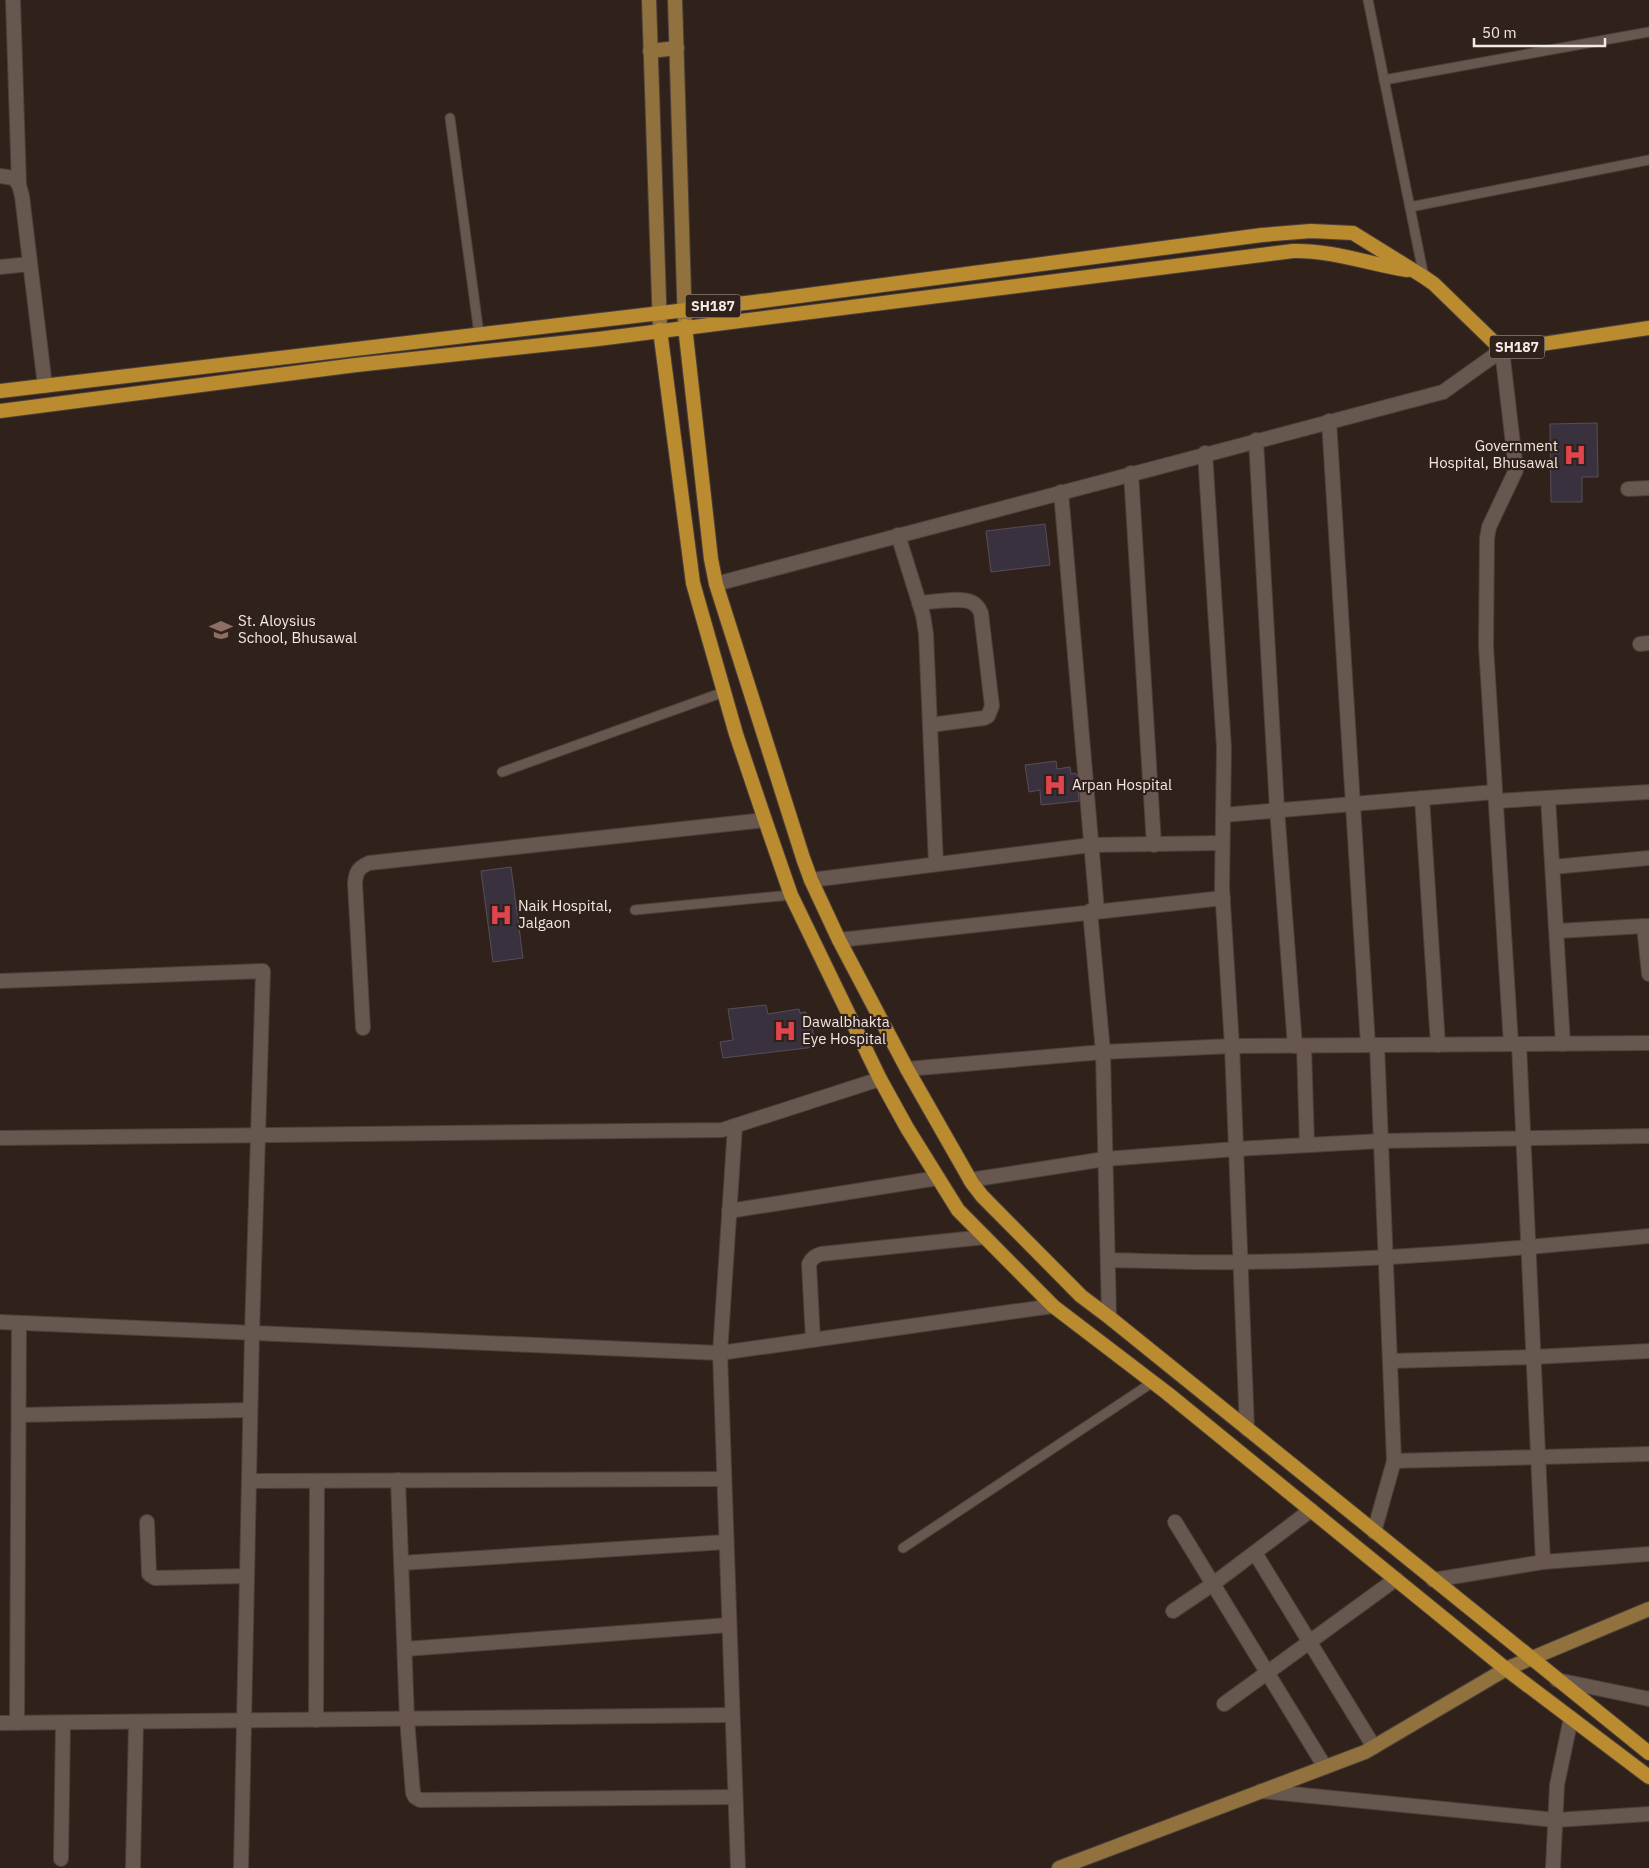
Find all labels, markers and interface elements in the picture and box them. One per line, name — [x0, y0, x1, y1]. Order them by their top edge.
scale bar — [1474, 15, 1605, 47]
text: 50 m — [1482, 23, 1517, 42]
road number: SH187 — [686, 294, 740, 318]
road number: SH187 — [1490, 336, 1544, 358]
place label: Government Hospital, Bhusawal — [1429, 436, 1558, 472]
hospital icon: Government Hospital, Bhusawal — [1562, 442, 1588, 468]
place label: St. Aloysius School, Bhusawal — [238, 611, 357, 647]
school or university icon: St. Aloysius School, Bhusawal — [208, 617, 234, 643]
hospital icon: Arpan Hospital — [1042, 772, 1068, 798]
place label: Arpan Hospital — [1072, 775, 1172, 794]
place label: Naik Hospital, Jalgaon — [518, 896, 612, 932]
hospital icon: Naik Hospital, Jalgaon — [488, 902, 514, 928]
place label: Dawalbhakta Eye Hospital — [802, 1012, 890, 1048]
hospital icon: Dawalbhakta Eye Hospital — [772, 1018, 798, 1044]

